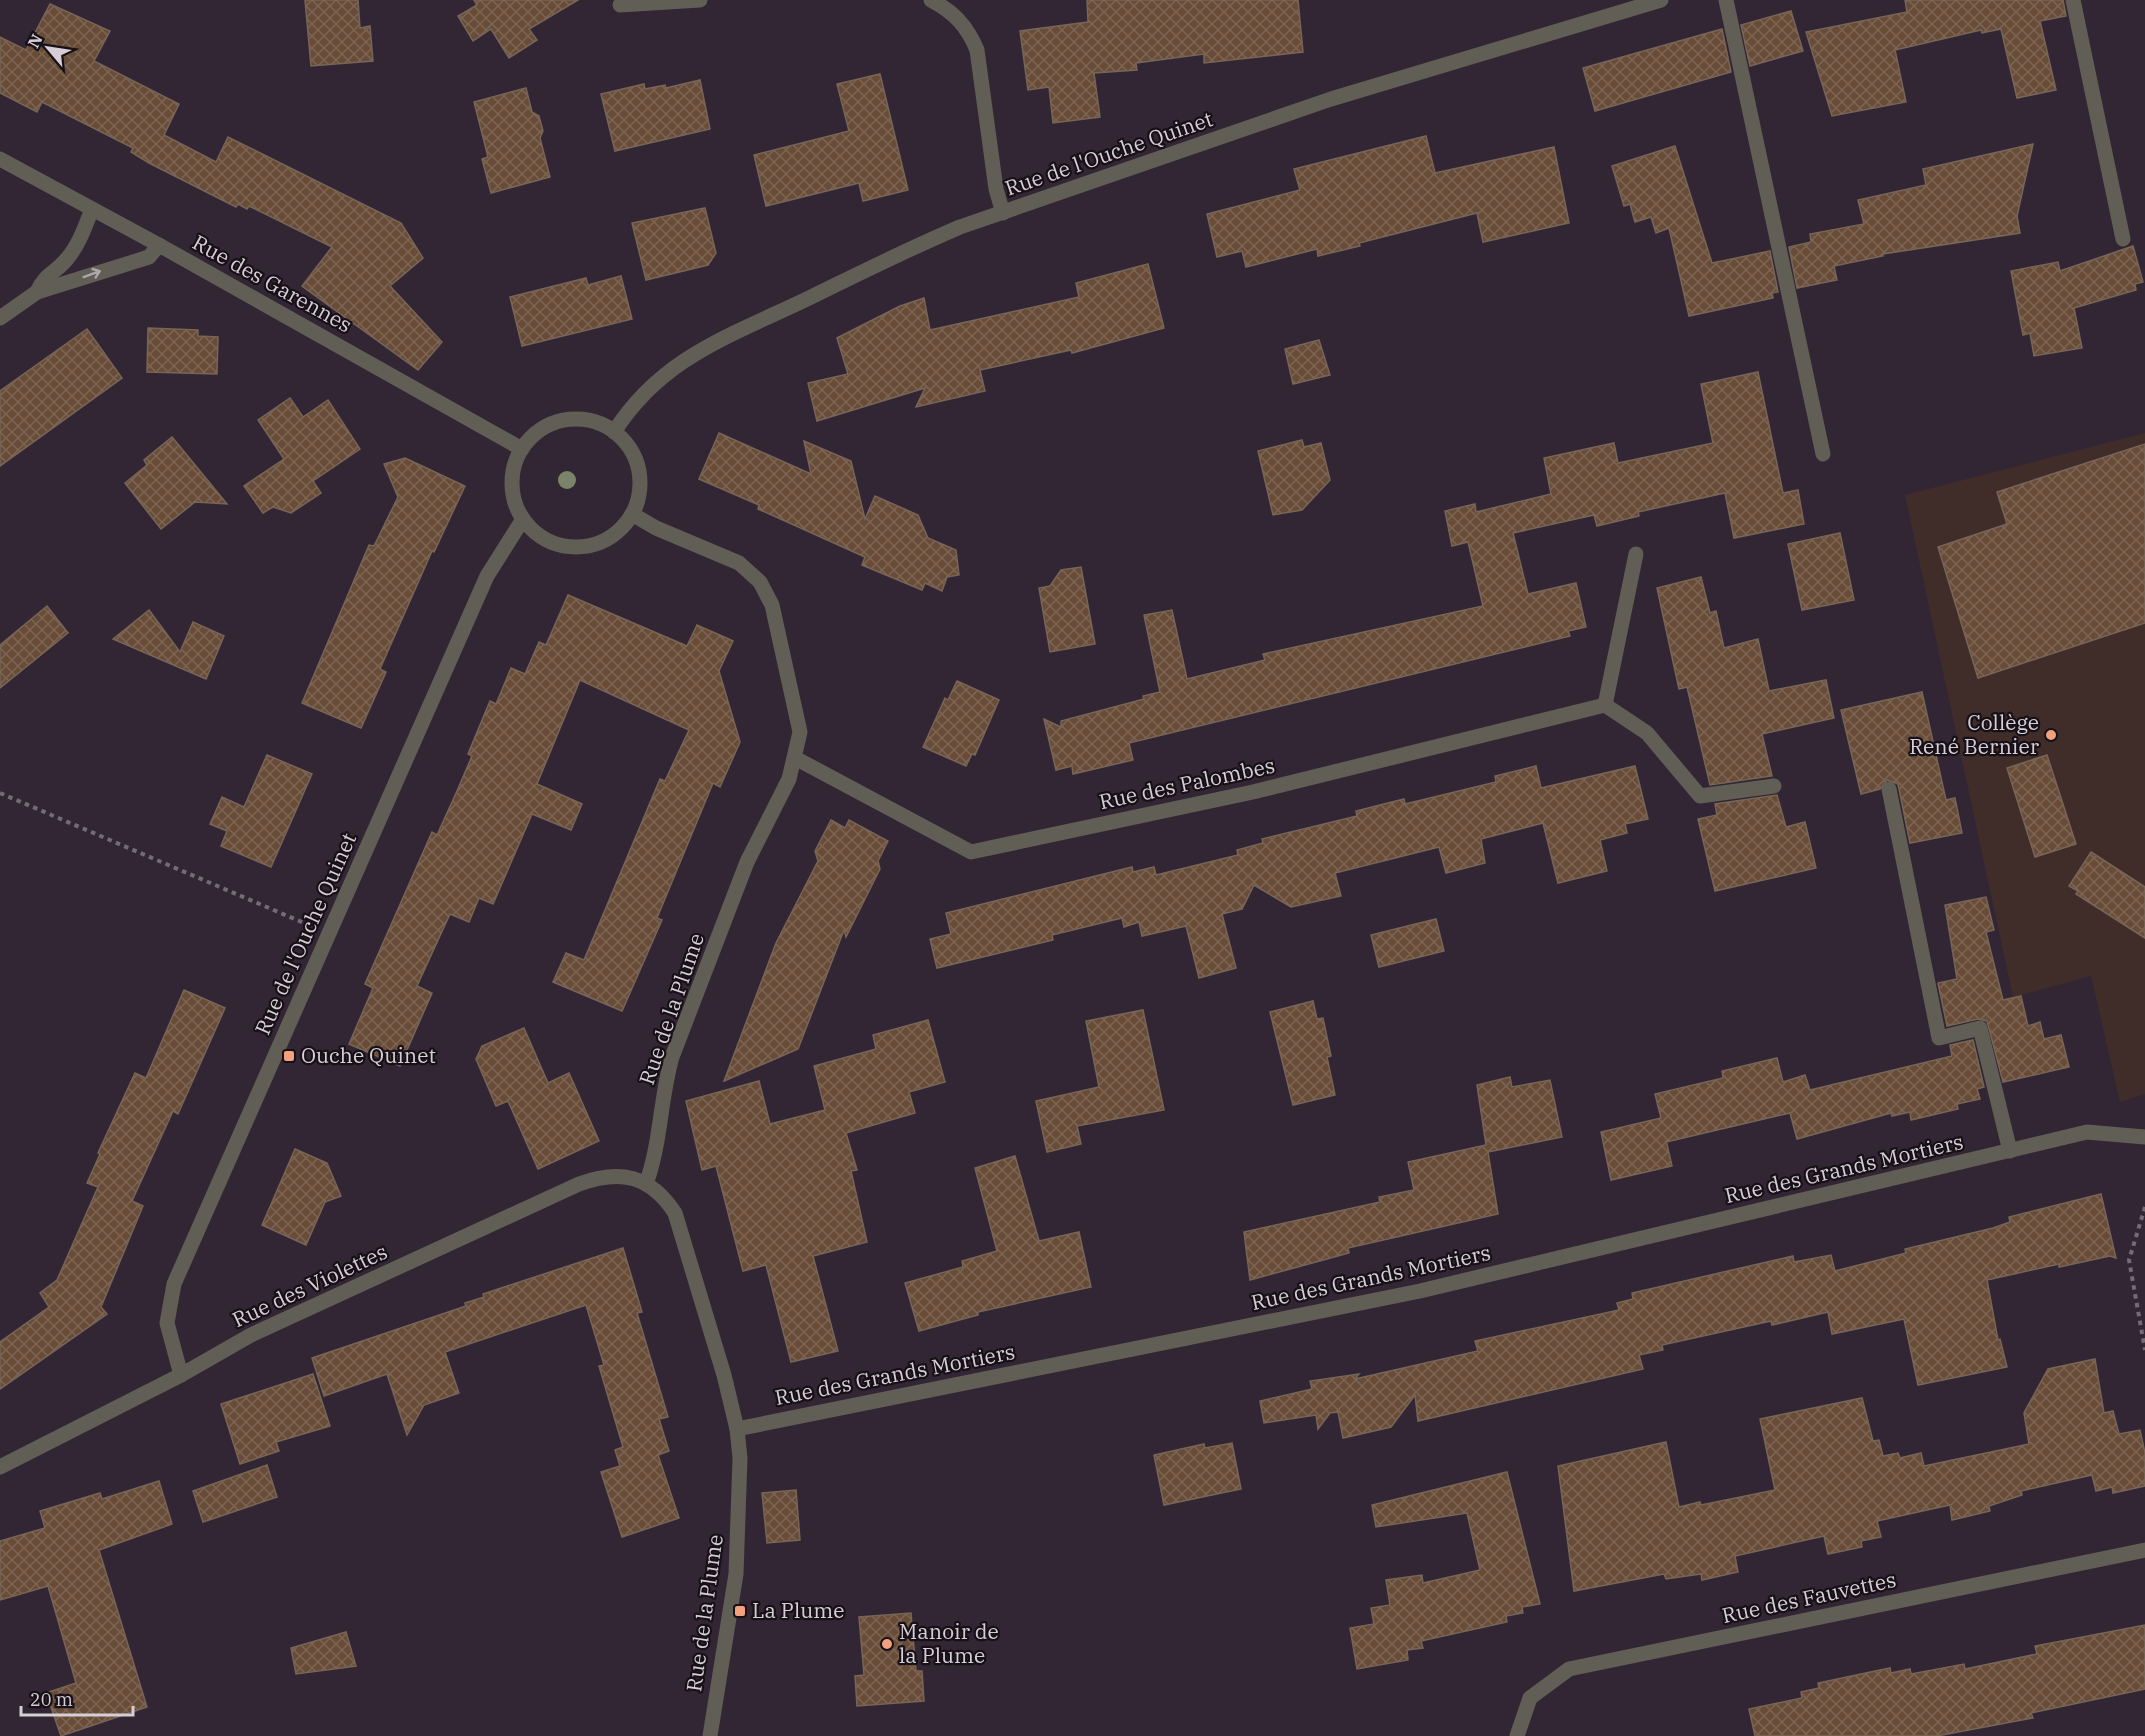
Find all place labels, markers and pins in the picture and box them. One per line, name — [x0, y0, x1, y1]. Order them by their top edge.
place label: Collège René Bernier — [1909, 708, 2040, 760]
marker: Collège René Bernier — [2044, 728, 2058, 742]
place label: Ouche Quinet — [301, 1041, 436, 1069]
marker: Ouche Quinet — [282, 1049, 296, 1063]
place label: La Plume — [752, 1596, 845, 1624]
marker: La Plume — [733, 1604, 747, 1618]
place label: Manoir de la Plume — [899, 1617, 999, 1669]
marker: Manoir de la Plume — [880, 1637, 894, 1651]

